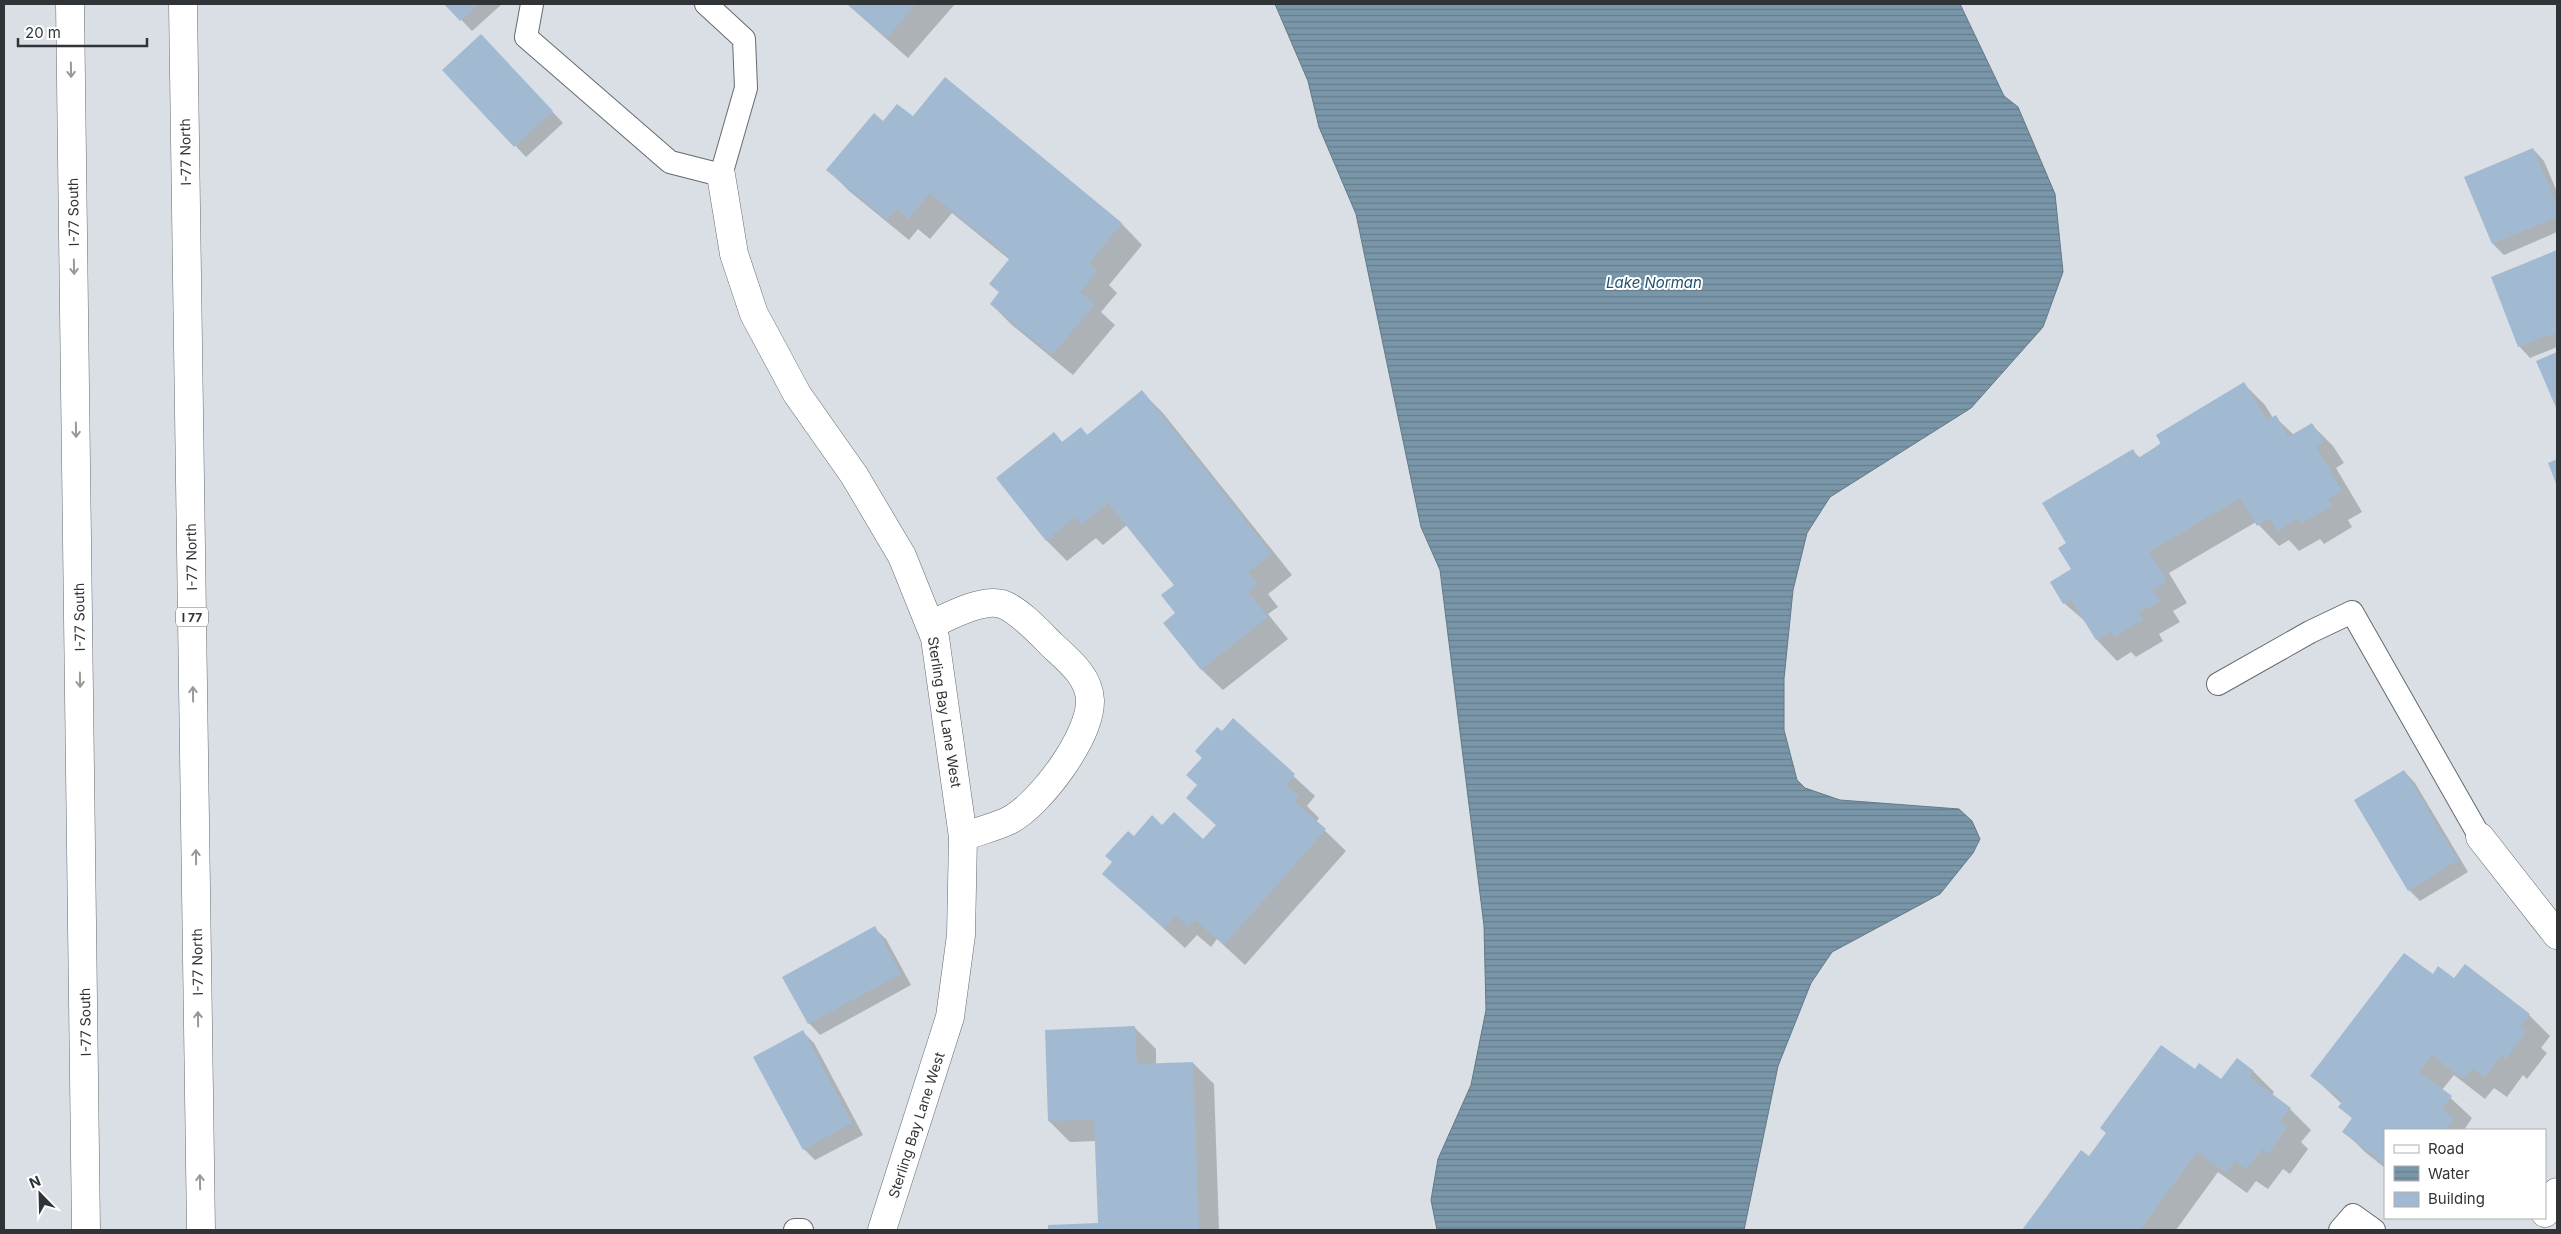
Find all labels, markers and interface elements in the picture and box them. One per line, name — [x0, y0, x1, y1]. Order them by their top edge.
scale bar — [18, 15, 146, 47]
text: 20 m — [25, 23, 61, 42]
one-way arrow — [66, 62, 76, 78]
street label: I-77 North — [176, 118, 194, 186]
street label: I-77 South — [64, 178, 82, 246]
one-way arrow — [69, 259, 79, 275]
water label: Lake Norman — [1606, 273, 1702, 292]
one-way arrow — [71, 422, 81, 438]
street label: I-77 North — [182, 523, 200, 591]
street label: I-77 South — [70, 583, 88, 651]
road number: I 77 — [176, 608, 208, 626]
street label: Sterling Bay Lane West — [925, 635, 965, 789]
one-way arrow — [75, 672, 85, 688]
one-way arrow — [188, 686, 198, 702]
one-way arrow — [191, 849, 201, 865]
street label: I-77 North — [188, 928, 206, 996]
street label: I-77 South — [76, 988, 94, 1056]
one-way arrow — [193, 1011, 203, 1028]
street label: Sterling Bay Lane West — [884, 1049, 948, 1200]
legend — [2384, 1129, 2546, 1219]
text: Road — [2428, 1139, 2464, 1158]
text: Water — [2428, 1164, 2470, 1183]
north arrow — [15, 1169, 65, 1219]
text: N — [26, 1172, 43, 1191]
one-way arrow — [196, 1174, 205, 1190]
text: Building — [2428, 1189, 2485, 1208]

